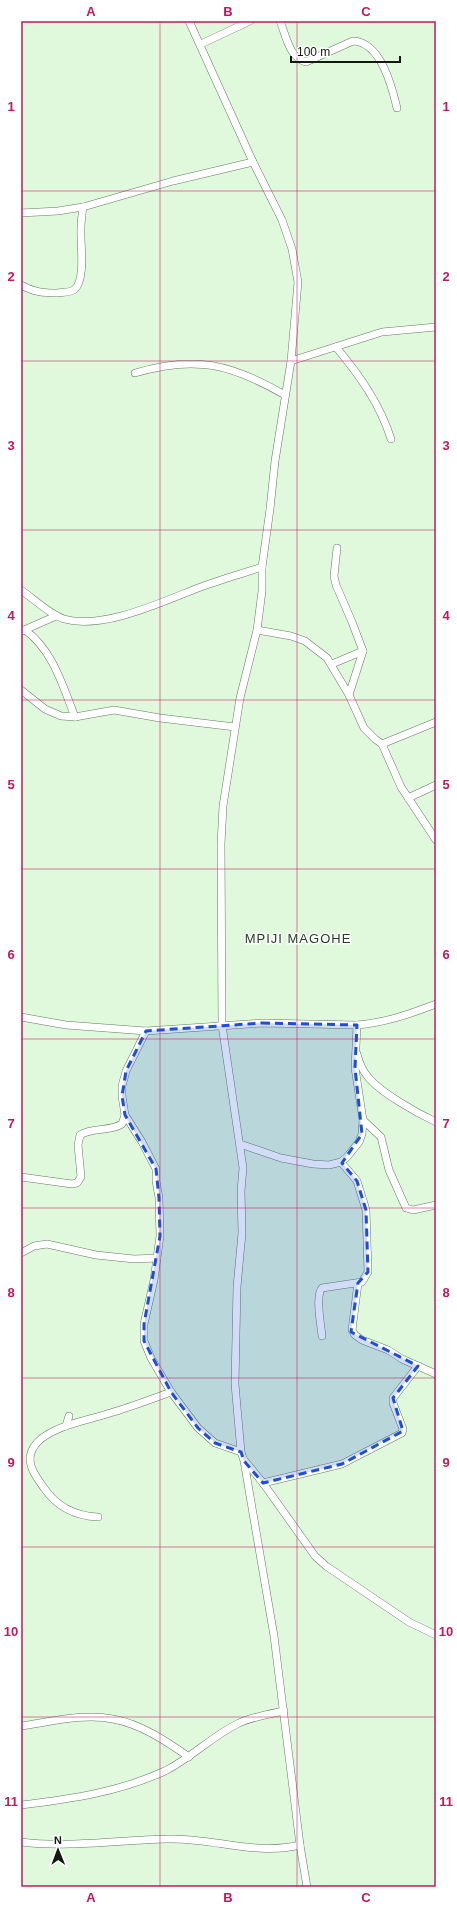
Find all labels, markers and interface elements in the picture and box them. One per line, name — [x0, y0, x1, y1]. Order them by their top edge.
text: A — [86, 4, 96, 19]
text: B — [223, 4, 233, 19]
text: C — [361, 4, 371, 19]
scale bar — [291, 38, 400, 64]
text: 100 m — [297, 45, 330, 59]
text: 1 — [7, 99, 15, 114]
text: 1 — [442, 99, 450, 114]
text: 2 — [7, 269, 15, 284]
text: 2 — [442, 269, 450, 284]
text: 3 — [7, 438, 15, 453]
text: 3 — [442, 438, 450, 453]
text: 4 — [7, 608, 15, 623]
text: 4 — [442, 608, 450, 623]
text: 5 — [7, 777, 15, 792]
text: 5 — [442, 777, 450, 792]
district label: MPIJI MAGOHE — [245, 931, 351, 946]
text: 6 — [7, 947, 15, 962]
text: 6 — [442, 947, 450, 962]
text: 7 — [7, 1116, 15, 1131]
text: 7 — [442, 1116, 450, 1131]
text: 8 — [7, 1285, 15, 1300]
text: 8 — [442, 1285, 450, 1300]
text: 9 — [7, 1455, 15, 1470]
text: 9 — [442, 1455, 450, 1470]
text: 10 — [4, 1624, 18, 1639]
text: 10 — [439, 1624, 453, 1639]
text: 11 — [4, 1794, 18, 1809]
text: 11 — [439, 1794, 453, 1809]
north arrow — [38, 1830, 78, 1870]
text: N — [54, 1834, 62, 1846]
text: A — [86, 1890, 96, 1905]
text: B — [223, 1890, 233, 1905]
text: C — [361, 1890, 371, 1905]

